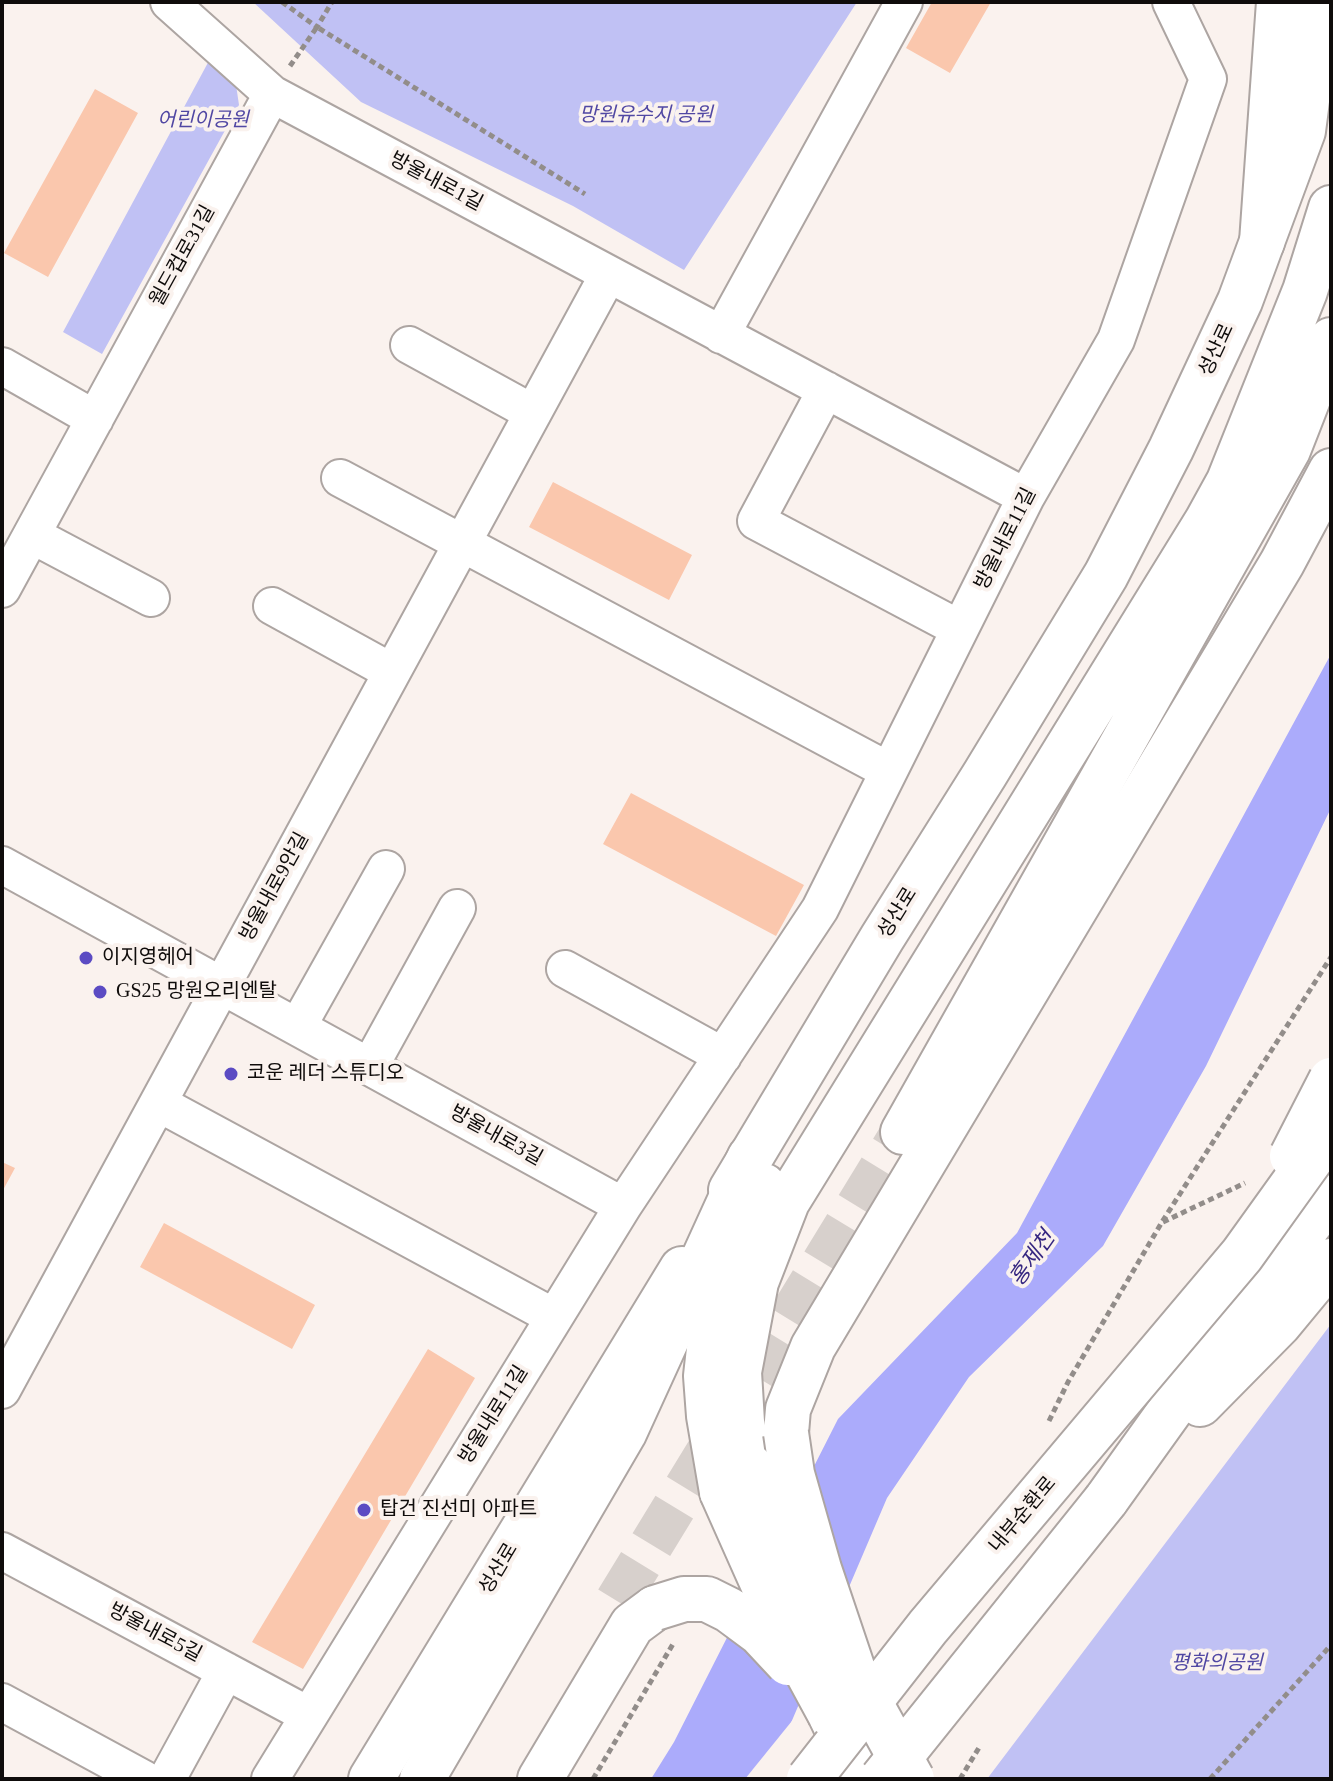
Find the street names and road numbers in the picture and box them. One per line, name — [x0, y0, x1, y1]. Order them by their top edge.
street label: 방울내로1길 — [385, 147, 487, 217]
street label: 월드컵로31길 — [145, 201, 221, 311]
street label: 성산로 — [1194, 320, 1240, 380]
street label: 방울내로11길 — [970, 484, 1042, 594]
street label: 방울내로9안길 — [235, 829, 315, 945]
street label: 성산로 — [873, 883, 923, 943]
street label: 방울내로3길 — [446, 1101, 546, 1171]
street label: 방울내로11길 — [454, 1361, 534, 1469]
street label: 내부순환로 — [984, 1472, 1062, 1558]
street label: 성산로 — [474, 1539, 524, 1599]
street label: 방울내로5길 — [104, 1598, 206, 1668]

